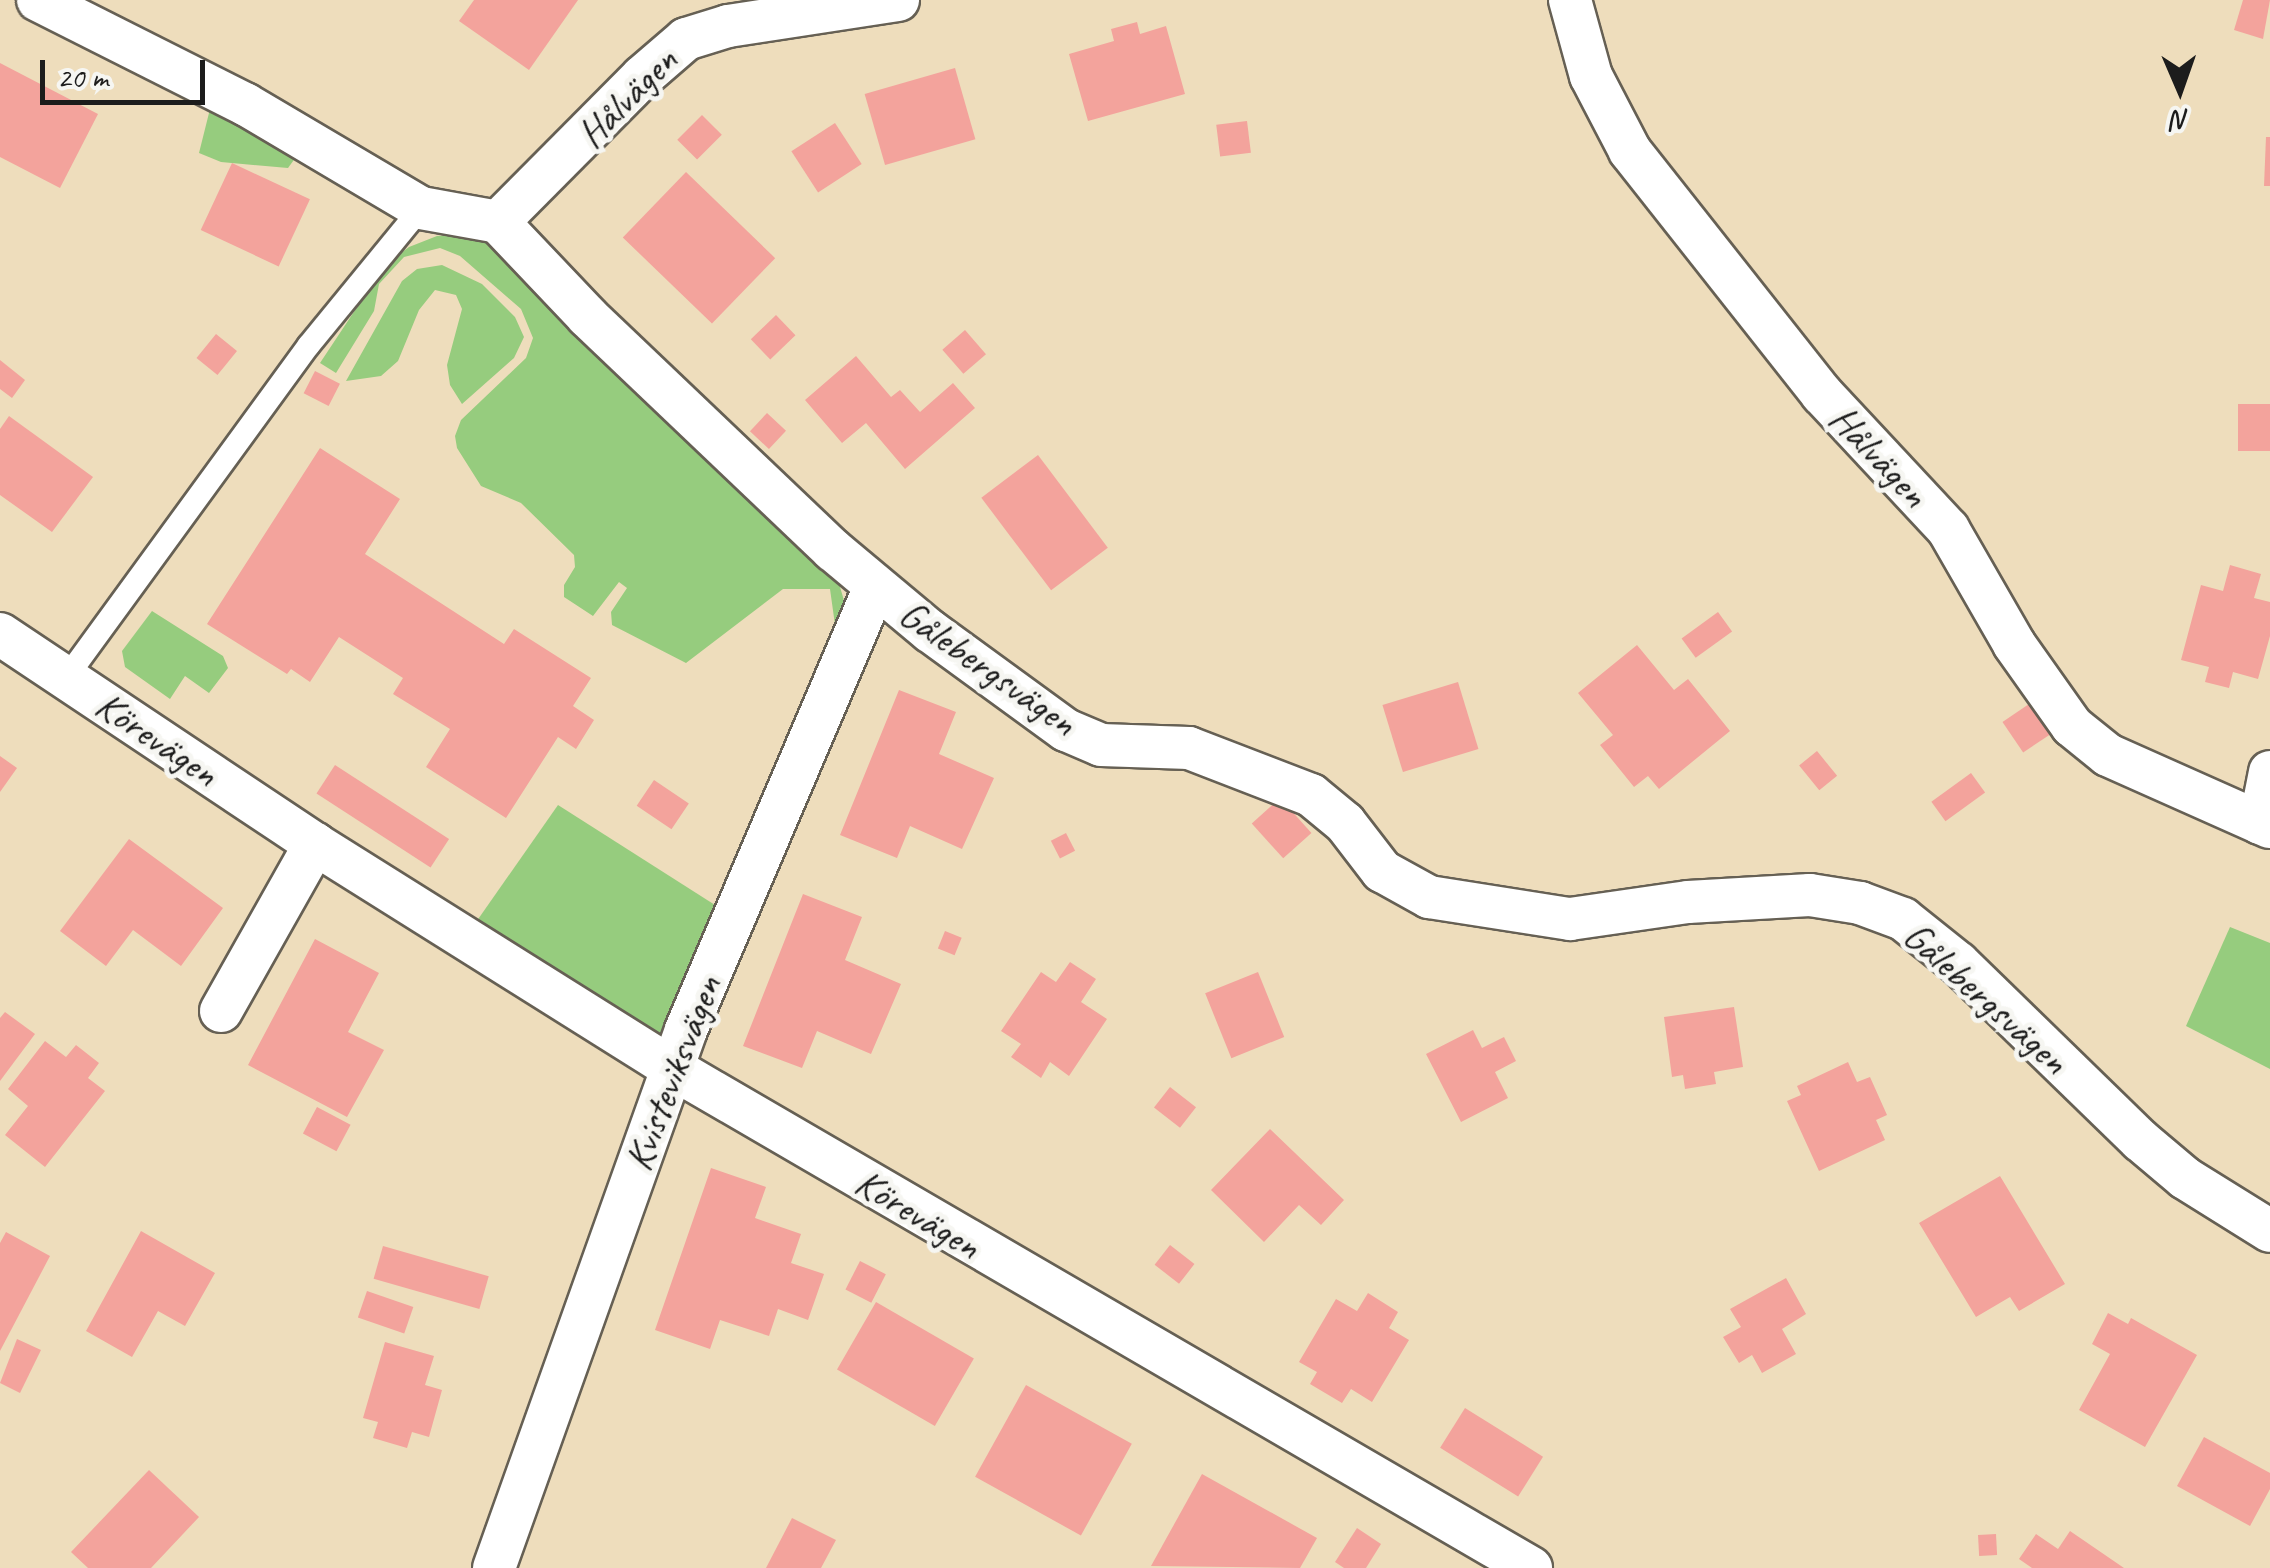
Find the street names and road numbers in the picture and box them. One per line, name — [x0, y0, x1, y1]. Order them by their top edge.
street label: Hålvägen — [567, 37, 687, 157]
street label: Hålvägen — [1820, 395, 1938, 517]
street label: Gålebergsvägen — [890, 589, 1086, 747]
street label: Körevägen — [87, 681, 227, 797]
street label: Gålebergsvägen — [1894, 911, 2078, 1085]
street label: Kvisteviksvägen — [614, 969, 732, 1177]
street label: Körevägen — [847, 1158, 989, 1270]

